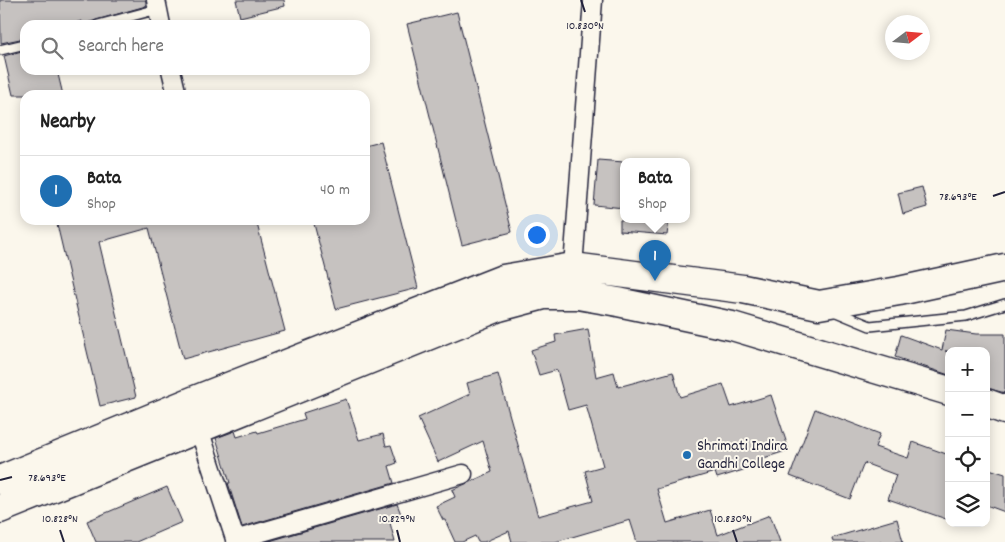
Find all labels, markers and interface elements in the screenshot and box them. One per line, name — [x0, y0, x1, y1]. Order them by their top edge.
north arrow — [885, 15, 930, 60]
text: 10.830°N — [566, 18, 604, 35]
search box — [20, 20, 370, 75]
icon: search — [38, 34, 66, 62]
text: Search here — [78, 34, 164, 61]
text: Nearby — [40, 108, 95, 138]
popup — [620, 158, 690, 223]
text: Bata — [87, 166, 121, 193]
text: Bata — [638, 166, 672, 193]
text: 1 — [54, 179, 58, 202]
text: 40 m — [320, 179, 350, 202]
text: 78.693°E — [939, 189, 977, 206]
text: Shop — [87, 193, 116, 216]
text: Shop — [638, 193, 667, 216]
your location — [524, 222, 550, 248]
pin: 1 — [639, 240, 671, 281]
map controls — [945, 347, 990, 527]
button: + — [945, 347, 990, 392]
button: − — [945, 392, 990, 437]
place label: Shrimati Indira Gandhi College — [697, 435, 788, 476]
button: locate — [945, 437, 990, 482]
marker: Shrimati Indira Gandhi College — [681, 449, 693, 461]
text: 78.693°E — [28, 470, 66, 487]
button: layers — [945, 482, 990, 527]
text: 10.828°N — [42, 511, 78, 528]
text: 10.829°N — [379, 511, 415, 528]
text: 10.830°N — [714, 511, 752, 528]

